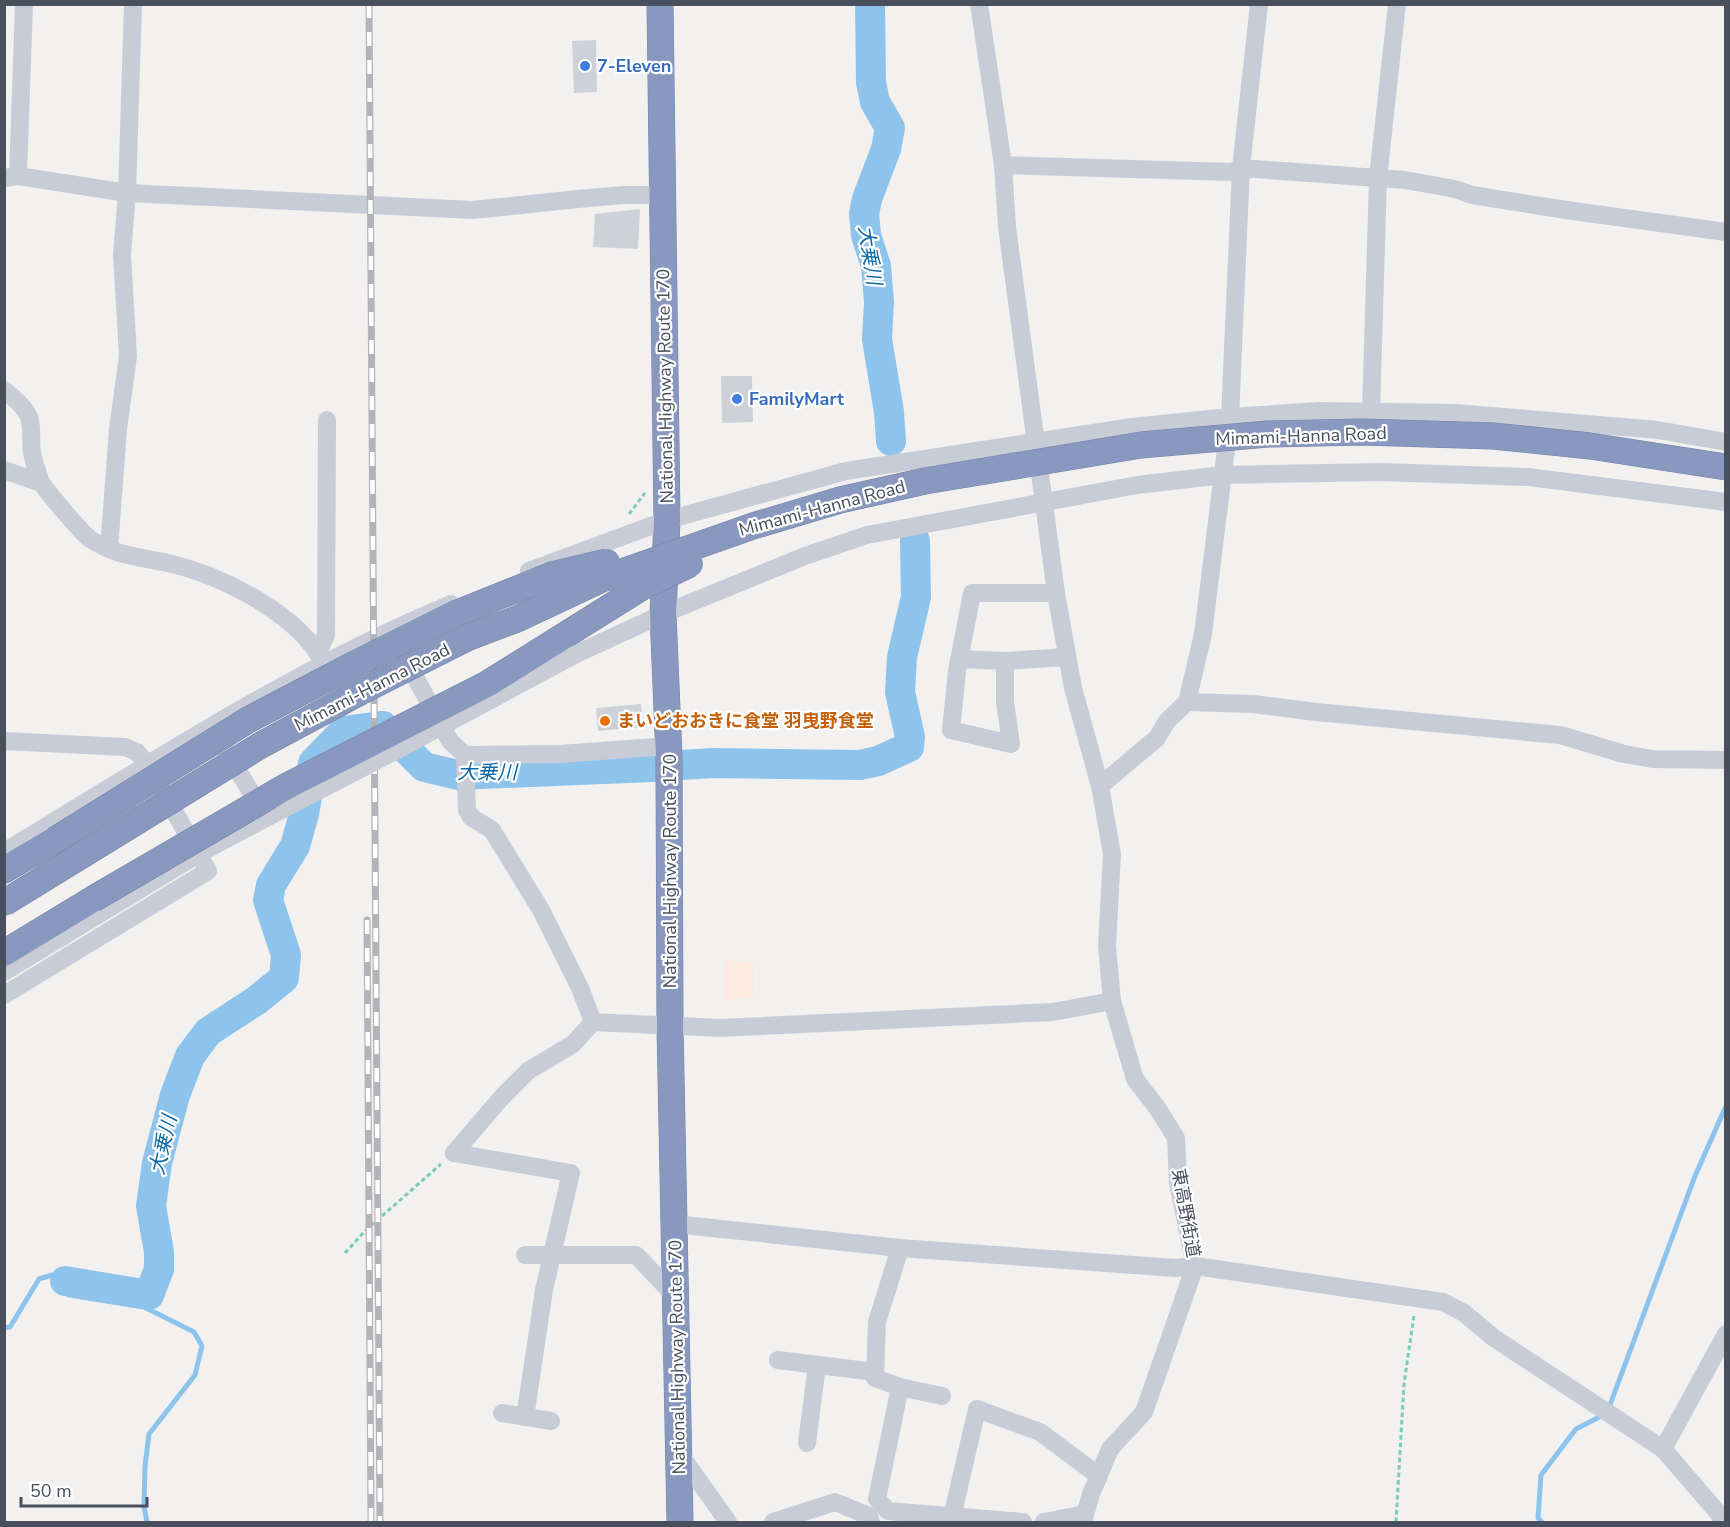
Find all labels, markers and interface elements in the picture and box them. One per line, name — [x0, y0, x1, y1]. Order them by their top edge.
place label: 7-Eleven — [597, 54, 671, 78]
marker: 7-Eleven — [578, 59, 592, 73]
water label: 大乗川 — [851, 223, 888, 289]
street label: National Highway Route 170 — [651, 268, 679, 504]
place label: FamilyMart — [749, 387, 844, 411]
marker: FamilyMart — [730, 392, 744, 406]
street label: Mimami-Hanna Road — [1215, 421, 1387, 451]
street label: Mimami-Hanna Road — [736, 474, 908, 542]
street label: Mimami-Hanna Road — [290, 637, 454, 737]
place label: まいどおおきに食堂 羽曳野食堂 — [617, 709, 874, 733]
marker: まいどおおきに食堂 羽曳野食堂 — [598, 714, 612, 728]
street label: National Highway Route 170 — [658, 754, 682, 988]
water label: 大乗川 — [457, 759, 519, 786]
water label: 大乗川 — [144, 1111, 184, 1177]
street label: 東高野街道 — [1166, 1167, 1206, 1259]
street label: National Highway Route 170 — [663, 1239, 691, 1475]
scale bar — [21, 1470, 147, 1508]
text: 50 m — [30, 1479, 72, 1503]

